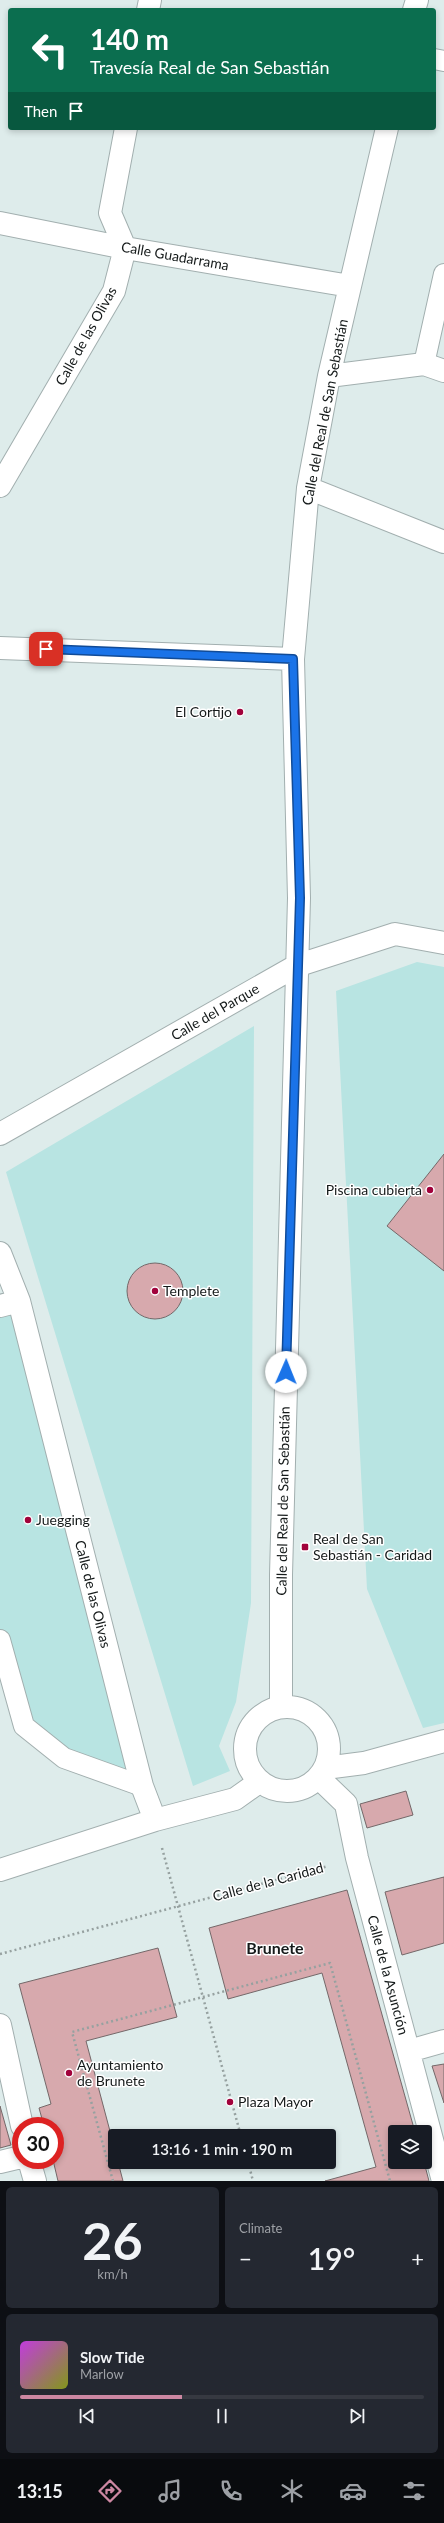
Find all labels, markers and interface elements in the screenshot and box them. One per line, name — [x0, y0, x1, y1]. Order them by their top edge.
text: 140 m — [90, 22, 169, 56]
icon: left — [24, 24, 76, 76]
text: Travesía Real de San Sebastián — [90, 56, 330, 78]
icon: arrive — [65, 100, 87, 122]
text: Then — [24, 102, 57, 120]
street label: Calle Guadarrama — [120, 238, 230, 273]
street label: Calle de las Olivas — [51, 283, 120, 388]
street label: Calle del Real de San Sebastián — [298, 317, 351, 507]
pin — [29, 632, 63, 666]
icon: arrive — [35, 638, 57, 660]
place label: El Cortijo — [175, 703, 232, 720]
marker: El Cortijo — [235, 707, 245, 717]
street label: Calle del Parque — [168, 979, 262, 1044]
place label: Piscina cubierta — [326, 1181, 422, 1198]
marker: Piscina cubierta — [425, 1185, 435, 1195]
place label: Templete — [163, 1282, 219, 1299]
marker: Templete — [150, 1286, 160, 1296]
position arrow — [265, 1351, 307, 1393]
street label: Calle del Real de San Sebastián — [272, 1406, 293, 1596]
place label: Juegging — [36, 1511, 90, 1528]
marker: Juegging — [23, 1515, 33, 1525]
place label: Real de San Sebastián - Caridad — [313, 1530, 432, 1563]
street label: Calle de las Olivas — [72, 1538, 115, 1650]
marker: Real de San Sebastián - Caridad — [300, 1542, 310, 1552]
street label: Calle de la Caridad — [211, 1859, 325, 1904]
street label: Calle de la Asunción — [364, 1913, 413, 2036]
district label: Brunete — [246, 1938, 304, 1957]
place label: Ayuntamiento de Brunete — [77, 2056, 164, 2089]
marker: Ayuntamiento de Brunete — [64, 2068, 74, 2078]
place label: Plaza Mayor — [238, 2093, 313, 2110]
marker: Plaza Mayor — [225, 2097, 235, 2107]
speed limit sign: 30 — [12, 2117, 64, 2169]
map controls — [388, 2125, 432, 2169]
button: layers — [388, 2125, 432, 2169]
text: 13:16 · 1 min · 190 m — [152, 2140, 292, 2158]
text: 26 — [82, 2209, 143, 2271]
text: Climate — [239, 2220, 282, 2236]
text: 19° — [308, 2240, 355, 2276]
text: − — [239, 2245, 252, 2272]
text: + — [411, 2245, 424, 2272]
text: km/h — [97, 2266, 128, 2282]
text: Slow Tide — [80, 2348, 145, 2366]
text: Marlow — [80, 2366, 124, 2382]
icon: previous — [76, 2405, 98, 2427]
icon: pause — [211, 2405, 233, 2427]
icon: next — [346, 2405, 368, 2427]
icon: directions — [96, 2477, 124, 2505]
icon: music — [156, 2477, 184, 2505]
icon: phone — [217, 2477, 245, 2505]
icon: climate — [278, 2477, 306, 2505]
icon: car — [339, 2477, 367, 2505]
icon: filters — [400, 2477, 428, 2505]
text: 13:15 — [16, 2480, 63, 2502]

